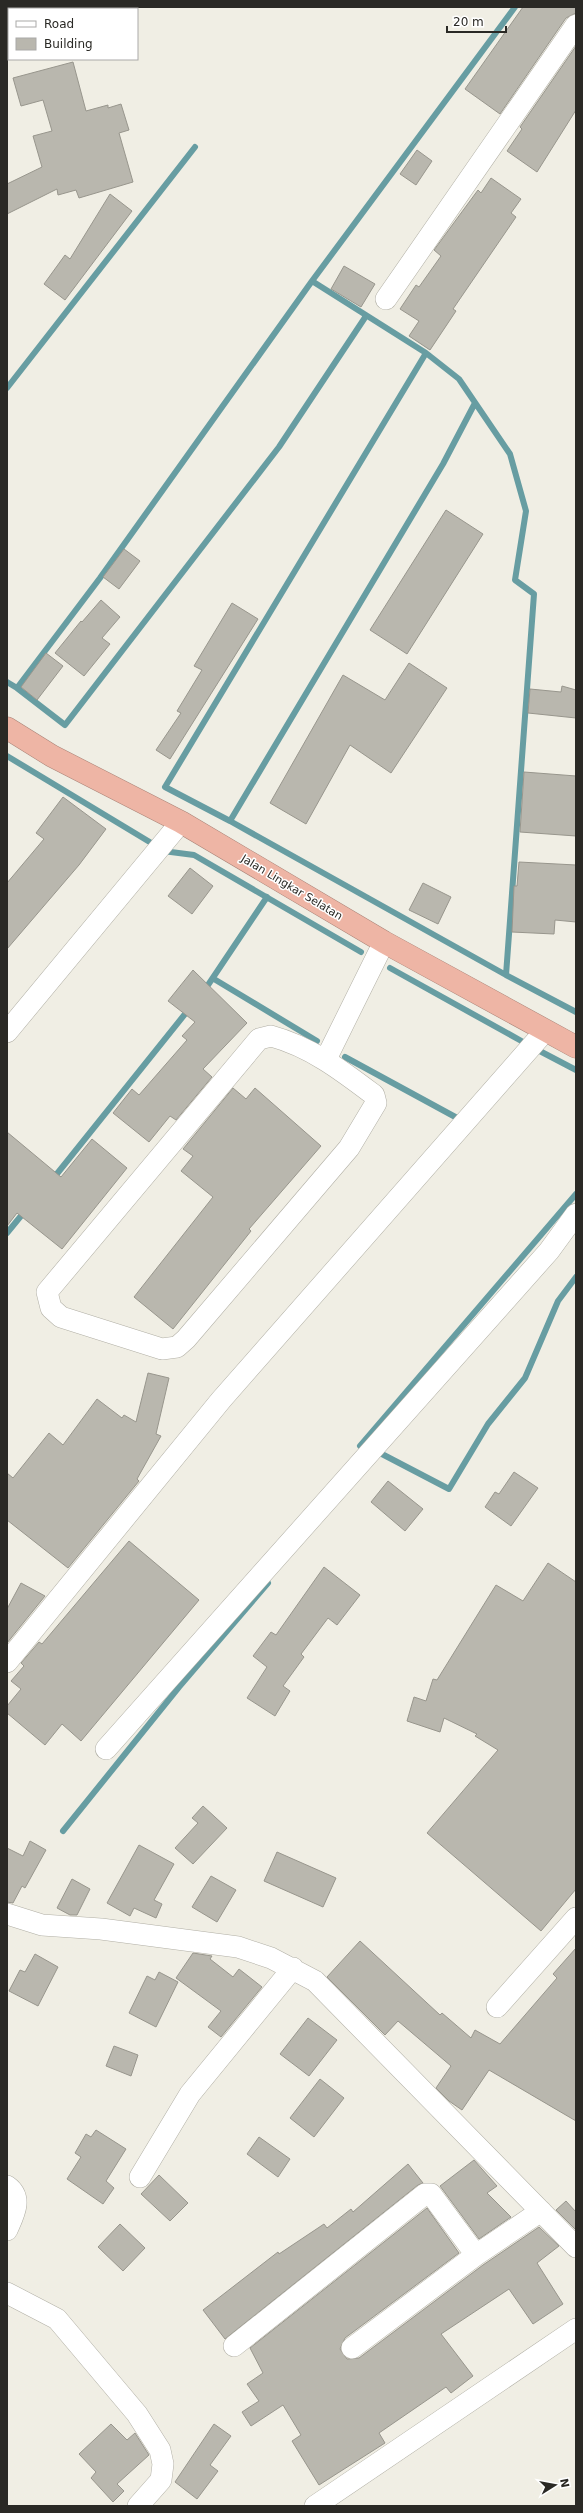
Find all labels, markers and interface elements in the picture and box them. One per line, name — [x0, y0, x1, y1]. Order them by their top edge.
legend — [8, 8, 138, 60]
scale bar — [447, 8, 506, 34]
text: 20 m — [453, 15, 484, 29]
text: Road — [44, 17, 74, 31]
text: Building — [44, 37, 93, 51]
street label: Jalan Lingkar Selatan — [238, 851, 345, 923]
north arrow — [535, 2465, 575, 2505]
text: N — [557, 2477, 572, 2489]

